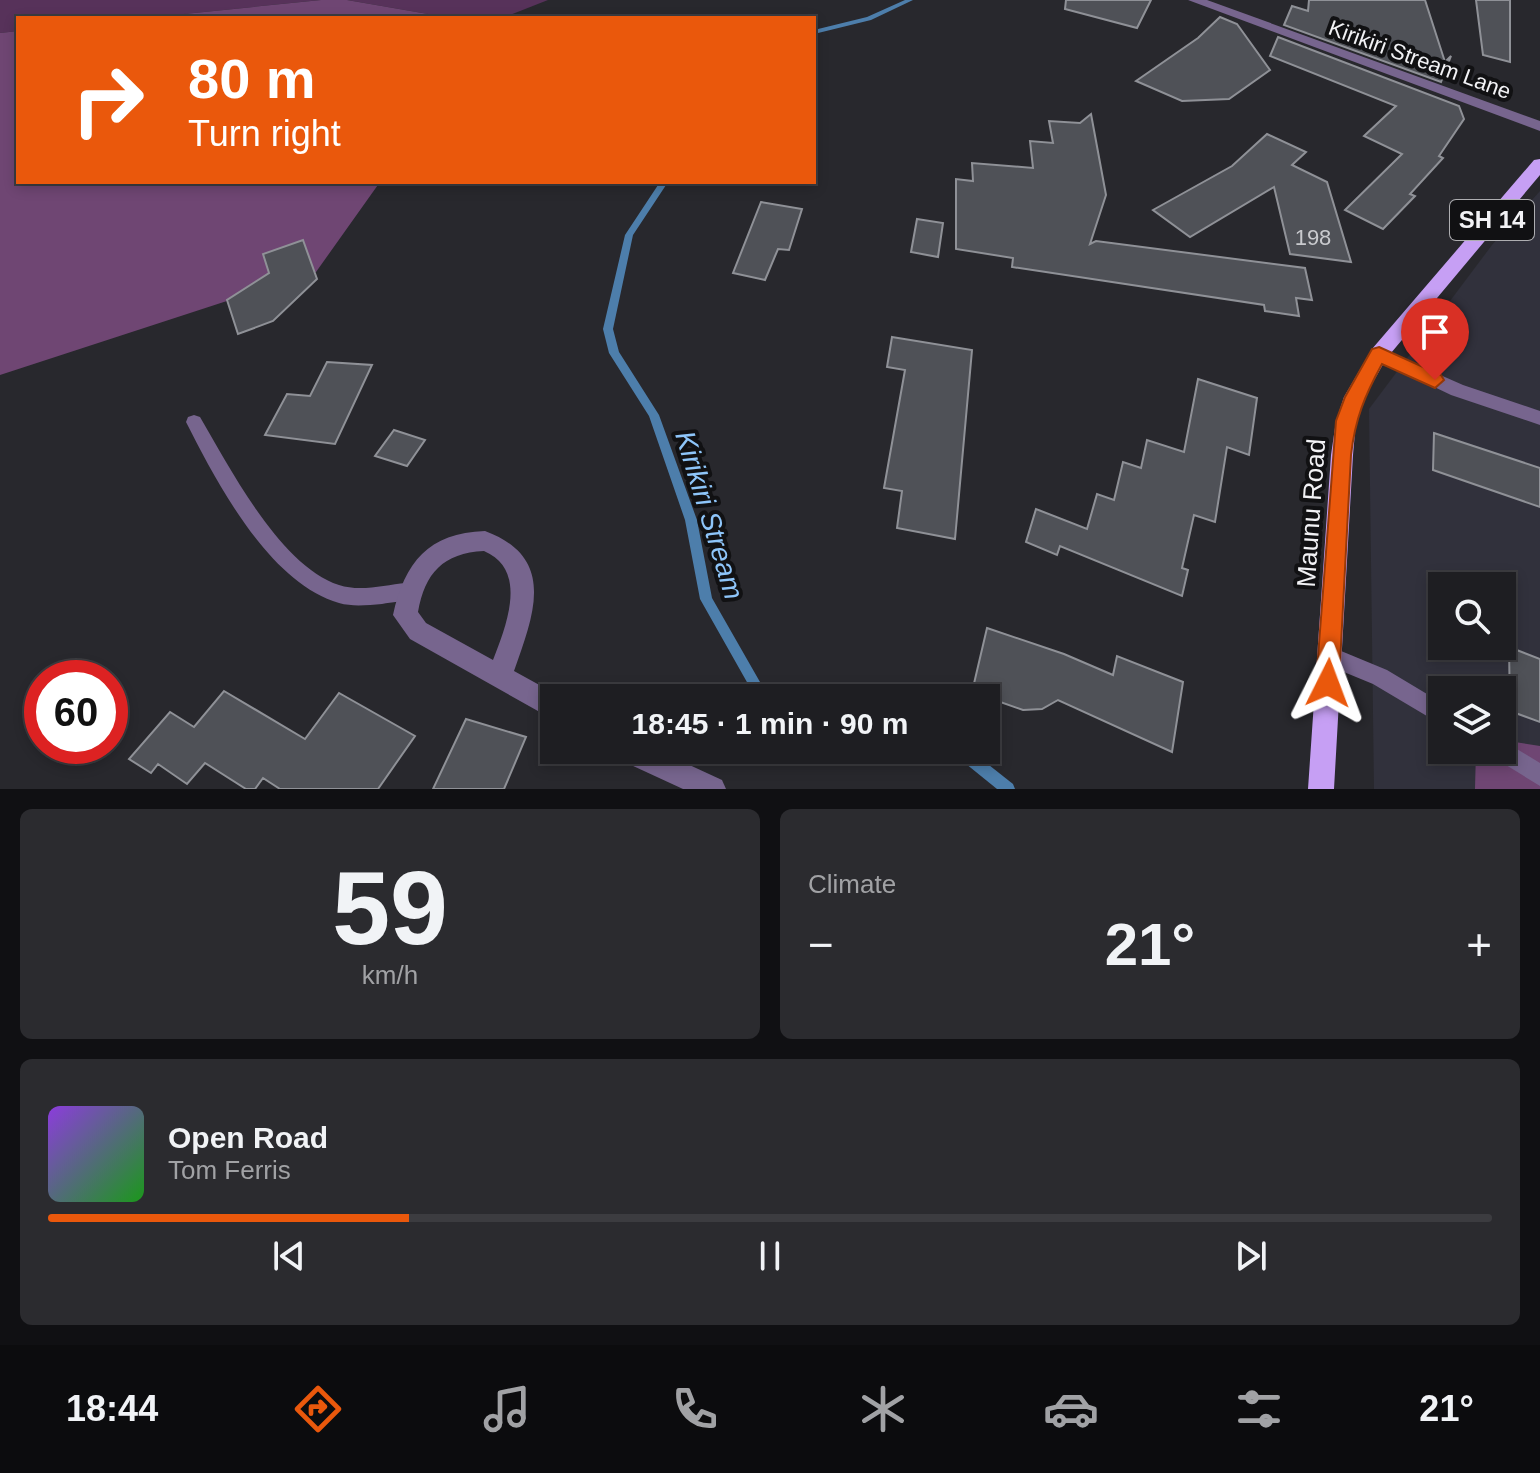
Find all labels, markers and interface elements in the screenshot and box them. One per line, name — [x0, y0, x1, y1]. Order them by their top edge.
street label: Kirikiri Stream Lane — [1325, 15, 1514, 104]
text: 80 m — [188, 47, 316, 110]
icon: right — [56, 48, 160, 152]
text: Turn right — [188, 113, 341, 154]
road number: SH 14 — [1450, 200, 1534, 240]
house number: 198 — [1295, 225, 1331, 250]
pin — [1401, 298, 1469, 380]
icon: arrive — [1413, 310, 1457, 354]
water label: Kirikiri Stream — [669, 427, 750, 603]
street label: Maunu Road — [1291, 438, 1331, 588]
map controls — [1428, 572, 1516, 764]
button: search — [1428, 572, 1516, 660]
position arrow — [1286, 641, 1370, 725]
speed limit sign: 60 — [24, 660, 128, 764]
button: layers — [1428, 676, 1516, 764]
text: 18:45 · 1 min · 90 m — [632, 707, 908, 740]
text: 59 — [332, 850, 448, 966]
text: Climate — [808, 869, 896, 899]
text: 21° — [1105, 911, 1195, 978]
text: − — [808, 920, 834, 969]
text: + — [1466, 920, 1492, 969]
text: km/h — [362, 960, 418, 990]
text: Open Road — [168, 1121, 328, 1154]
text: Tom Ferris — [168, 1155, 291, 1185]
icon: previous — [267, 1234, 311, 1278]
icon: pause — [748, 1234, 792, 1278]
icon: next — [1229, 1234, 1273, 1278]
icon: directions — [290, 1381, 346, 1437]
icon: music — [479, 1381, 535, 1437]
icon: phone — [667, 1381, 723, 1437]
icon: climate — [855, 1381, 911, 1437]
icon: car — [1043, 1381, 1099, 1437]
icon: filters — [1231, 1381, 1287, 1437]
text: 18:44 — [66, 1388, 158, 1429]
text: 21° — [1419, 1388, 1474, 1429]

